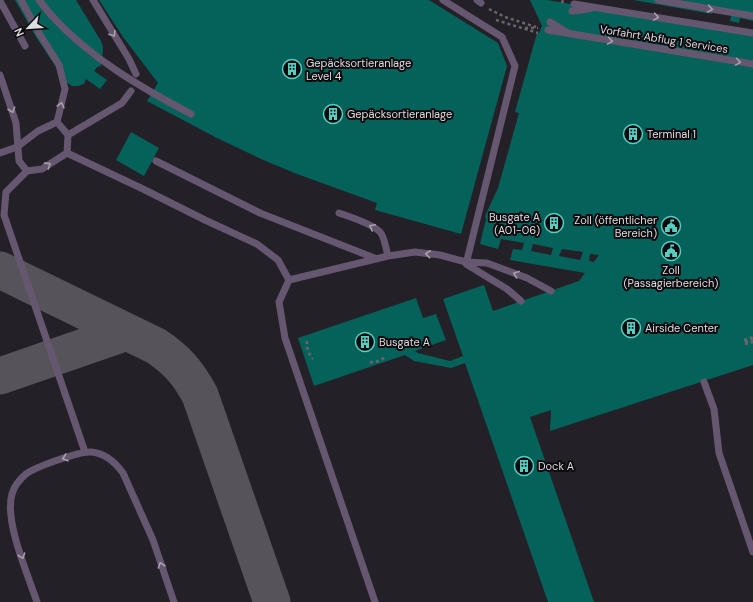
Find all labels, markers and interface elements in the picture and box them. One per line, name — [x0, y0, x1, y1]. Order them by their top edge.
one-way arrow — [707, 4, 714, 13]
north arrow — [8, 8, 48, 48]
one-way arrow — [652, 12, 659, 21]
street label: Vorfahrt Abflug 1 Services — [599, 22, 729, 56]
text: N — [11, 26, 27, 39]
one-way arrow — [109, 30, 116, 37]
one-way arrow — [607, 36, 613, 45]
place label: Gepäcksortieranlage Level 4 — [306, 56, 411, 83]
one-way arrow — [735, 57, 741, 66]
building icon: Gepäcksortieranlage Level 4 — [281, 58, 303, 80]
one-way arrow — [57, 102, 65, 108]
building icon: Gepäcksortieranlage — [322, 103, 344, 125]
one-way arrow — [7, 107, 16, 114]
place label: Gepäcksortieranlage — [347, 107, 452, 121]
building icon: Terminal 1 — [622, 123, 644, 145]
place label: Terminal 1 — [647, 127, 696, 141]
one-way arrow — [44, 162, 51, 170]
place label: Busgate A (A01-06) — [489, 210, 540, 237]
building icon: Busgate A (A01-06) — [543, 212, 565, 234]
place label: Zoll (öffentlicher Bereich) — [574, 213, 657, 240]
public building icon: Zoll (öffentlicher Bereich) — [660, 215, 682, 237]
one-way arrow — [369, 224, 376, 232]
public building icon: Zoll (Passagierbereich) — [660, 240, 682, 262]
one-way arrow — [425, 249, 431, 258]
place label: Zoll (Passagierbereich) — [624, 263, 718, 290]
one-way arrow — [512, 270, 519, 278]
building icon: Airside Center — [620, 317, 642, 339]
place label: Airside Center — [645, 321, 718, 335]
building icon: Busgate A — [354, 331, 376, 353]
place label: Busgate A — [379, 335, 430, 349]
one-way arrow — [61, 453, 68, 462]
building icon: Dock A — [513, 455, 535, 477]
place label: Dock A — [538, 459, 574, 473]
one-way arrow — [17, 552, 25, 559]
one-way arrow — [158, 562, 166, 569]

